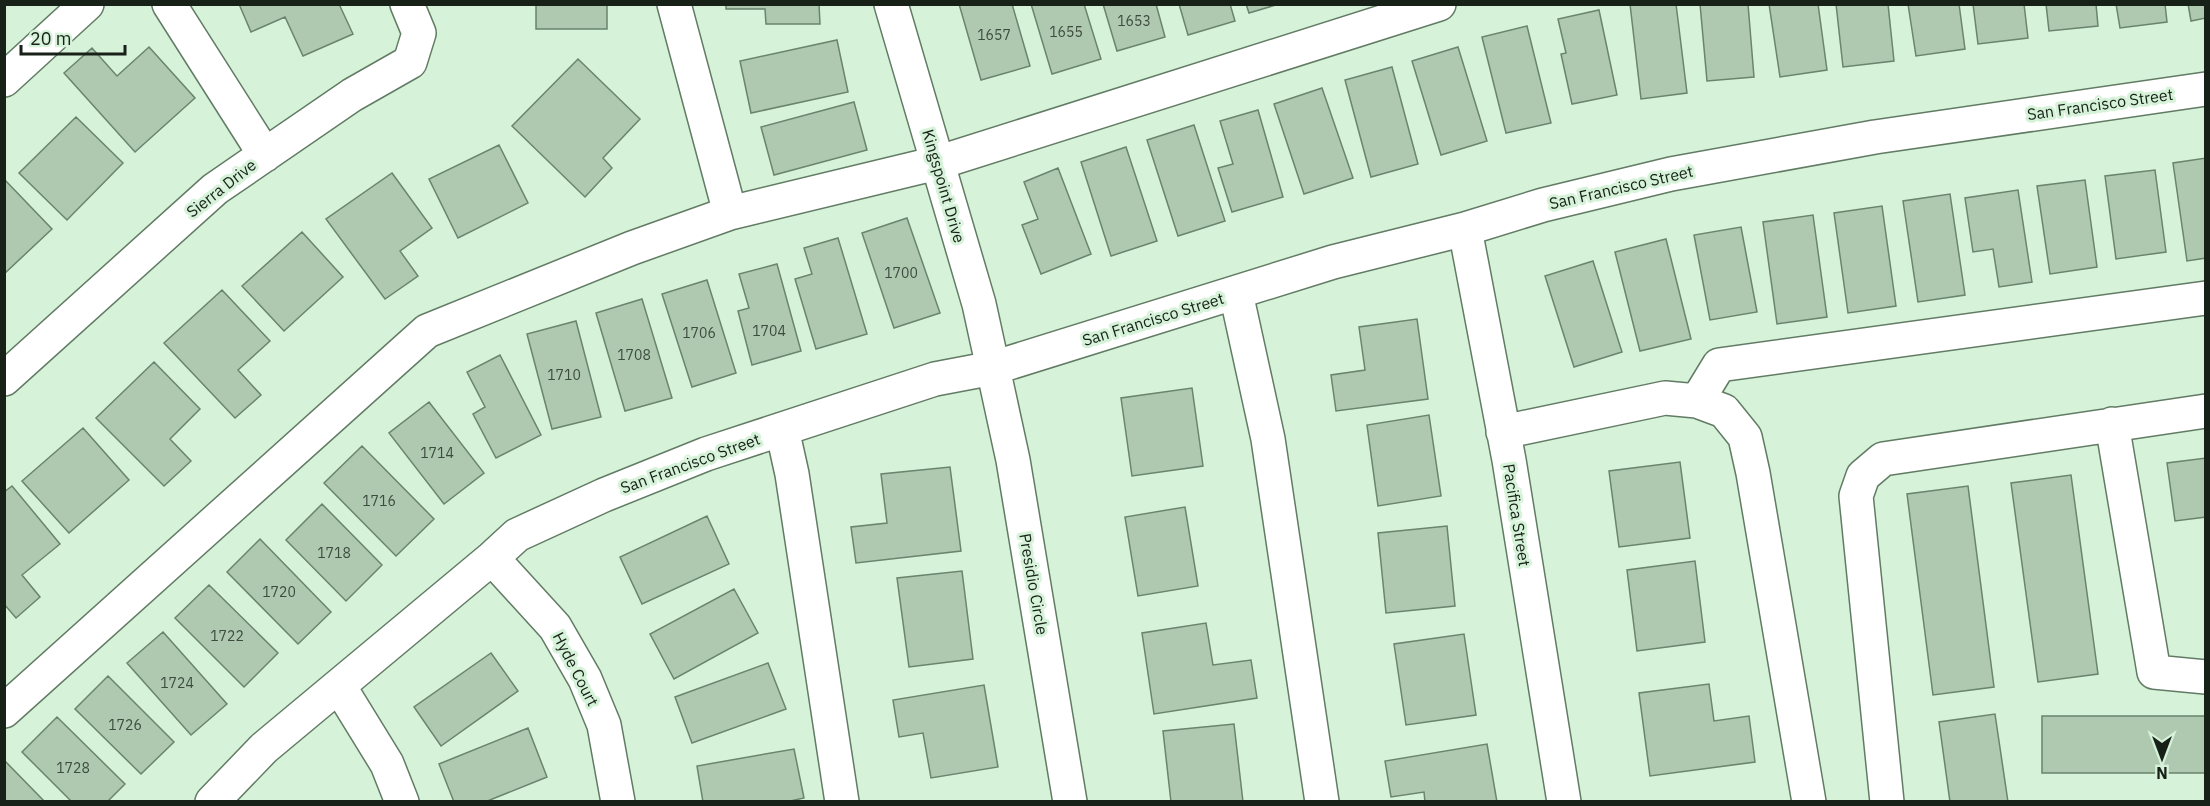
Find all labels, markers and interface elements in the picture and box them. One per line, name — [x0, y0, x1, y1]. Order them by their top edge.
house number: 1653 — [1117, 12, 1151, 30]
scale bar — [21, 18, 124, 56]
house number: 1655 — [1049, 23, 1083, 41]
house number: 1657 — [977, 26, 1011, 44]
text: 20 m — [30, 27, 72, 50]
street label: San Francisco Street — [2026, 84, 2174, 124]
street label: Kingspoint Drive — [918, 127, 970, 245]
street label: Sierra Drive — [182, 154, 260, 221]
street label: San Francisco Street — [1547, 161, 1695, 213]
house number: 1700 — [884, 264, 918, 282]
street label: San Francisco Street — [1080, 288, 1226, 350]
house number: 1704 — [752, 322, 786, 340]
house number: 1706 — [682, 324, 716, 342]
house number: 1708 — [617, 346, 651, 364]
house number: 1710 — [547, 366, 581, 384]
street label: San Francisco Street — [617, 428, 763, 498]
house number: 1714 — [420, 444, 454, 462]
street label: Pacifica Street — [1499, 462, 1535, 568]
house number: 1716 — [362, 492, 396, 510]
street label: Presidio Circle — [1015, 532, 1053, 637]
house number: 1718 — [317, 544, 351, 562]
house number: 1720 — [262, 583, 296, 601]
house number: 1722 — [210, 627, 244, 645]
street label: Hyde Court — [549, 629, 603, 709]
house number: 1724 — [160, 674, 194, 692]
house number: 1726 — [108, 716, 142, 734]
north arrow — [2132, 728, 2192, 788]
house number: 1728 — [56, 759, 90, 777]
text: N — [2156, 763, 2168, 783]

